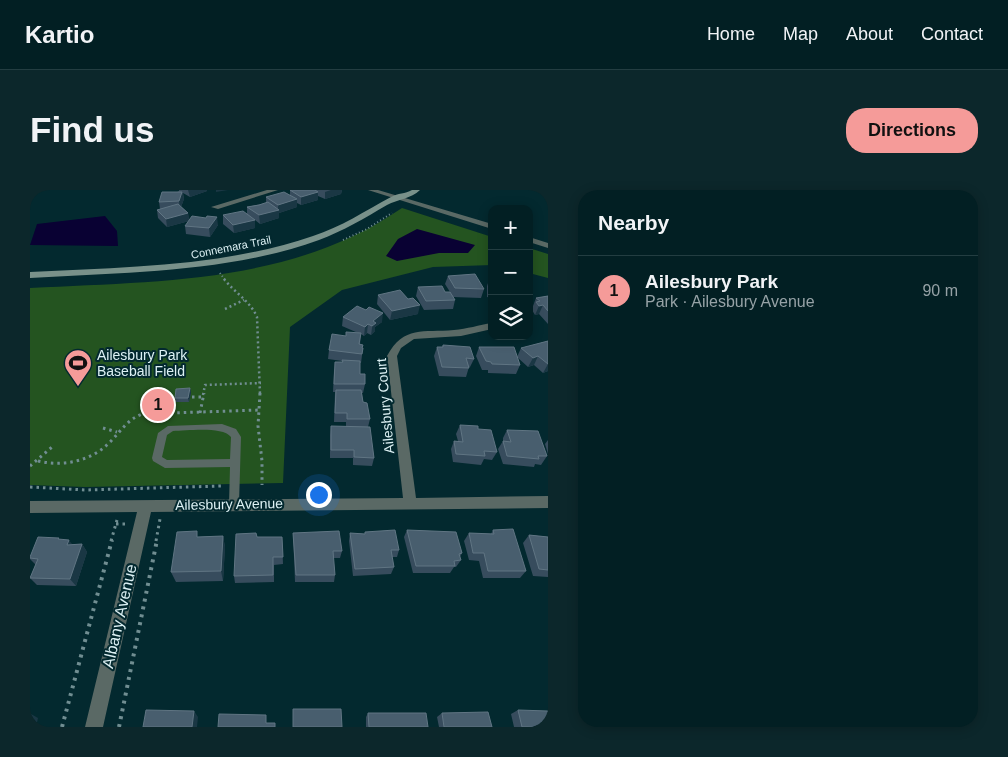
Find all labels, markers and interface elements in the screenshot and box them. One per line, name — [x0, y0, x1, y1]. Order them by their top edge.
text: Kartio — [25, 21, 94, 48]
text: Home — [707, 24, 755, 44]
text: Map — [783, 24, 818, 44]
text: About — [846, 24, 893, 44]
text: Contact — [921, 24, 983, 44]
button: Directions — [846, 108, 978, 153]
text: Find us — [30, 110, 154, 149]
map controls — [488, 205, 533, 340]
button: + — [488, 205, 533, 250]
text: Nearby — [598, 211, 669, 234]
street label: Connemara Trail — [190, 233, 272, 261]
button: − — [488, 250, 533, 295]
text: Ailesbury Park — [645, 271, 778, 292]
text: 1 — [610, 282, 618, 299]
text: 90 m — [922, 282, 958, 299]
text: Park · Ailesbury Avenue — [645, 293, 815, 310]
button: layers — [488, 295, 533, 340]
place label: Ailesbury Park Baseball Field — [97, 347, 188, 379]
sports icon: Ailesbury Park Baseball Field — [63, 348, 93, 387]
street label: Ailesbury Court — [373, 358, 397, 454]
pin: 1 — [142, 386, 174, 424]
your location — [306, 482, 332, 508]
street label: Ailesbury Avenue — [175, 495, 283, 513]
street label: Albany Avenue — [99, 562, 140, 670]

